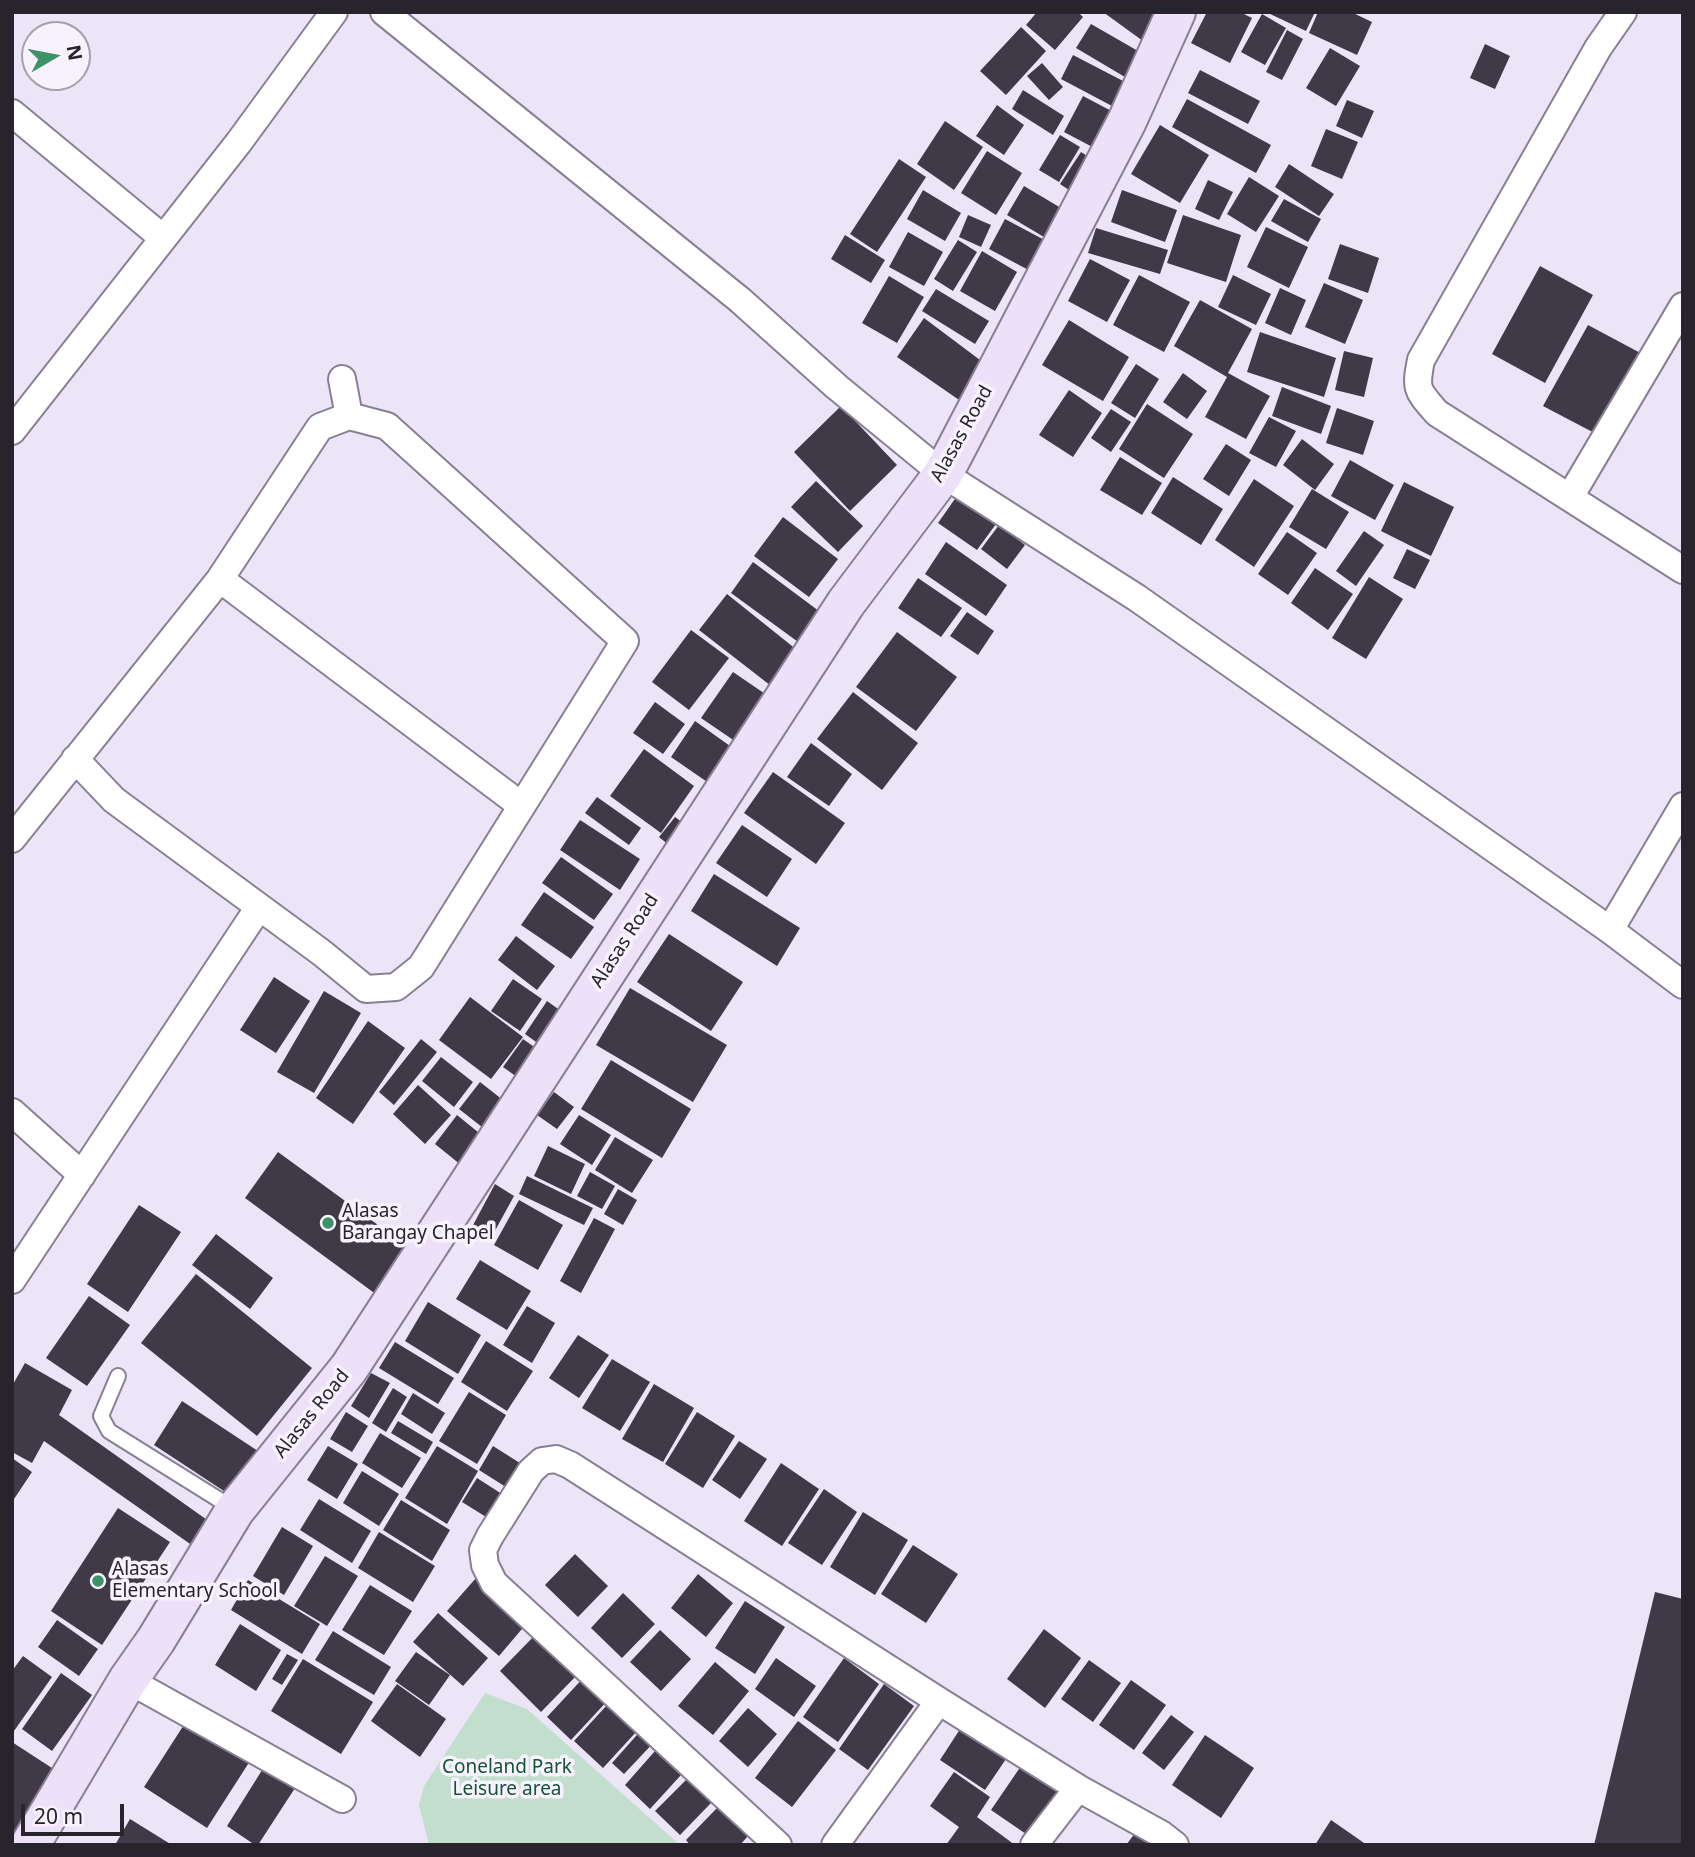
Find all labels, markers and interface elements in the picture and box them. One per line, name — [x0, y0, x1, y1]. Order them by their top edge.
north arrow — [21, 21, 91, 91]
text: N — [61, 43, 89, 63]
street label: Alasas Road — [926, 382, 998, 486]
street label: Alasas Road — [586, 890, 664, 992]
place label: Alasas Barangay Chapel — [342, 1201, 494, 1245]
marker: Alasas Barangay Chapel — [320, 1215, 336, 1231]
street label: Alasas Road — [269, 1365, 355, 1463]
place label: Alasas Elementary School — [112, 1559, 278, 1603]
marker: Alasas Elementary School — [90, 1573, 106, 1589]
park label: Coneland Park Leisure area — [442, 1757, 572, 1801]
scale bar — [24, 1790, 128, 1834]
text: 20 m — [34, 1802, 83, 1830]

